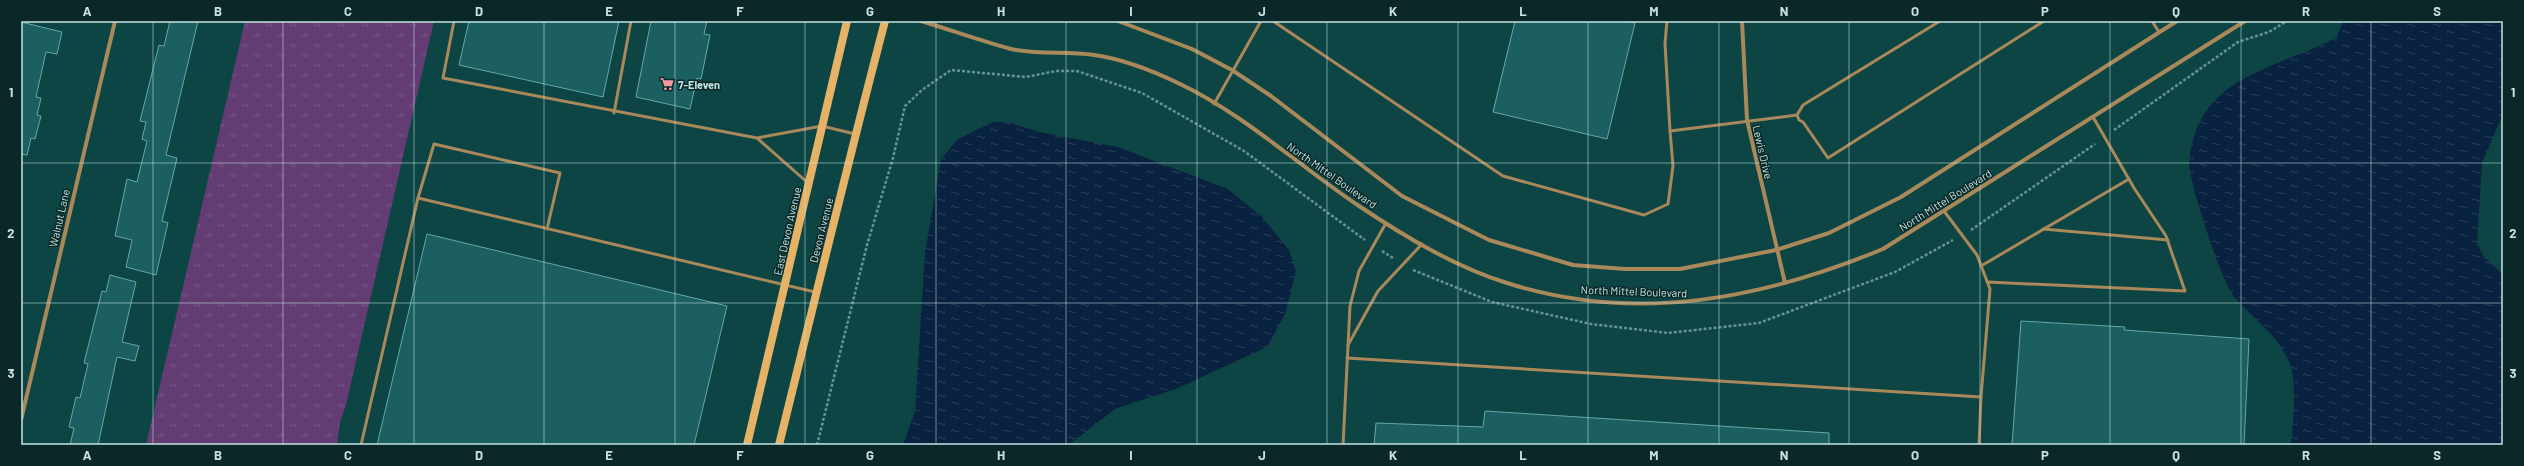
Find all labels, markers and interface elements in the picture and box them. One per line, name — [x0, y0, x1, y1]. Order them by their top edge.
text: A — [83, 3, 92, 19]
text: B — [214, 3, 222, 19]
text: C — [344, 3, 352, 19]
text: D — [475, 3, 483, 19]
text: E — [605, 3, 613, 19]
text: F — [736, 3, 744, 19]
text: G — [866, 3, 874, 19]
text: H — [997, 3, 1005, 19]
text: I — [1129, 3, 1133, 19]
text: J — [1258, 3, 1266, 19]
text: K — [1389, 3, 1397, 19]
text: L — [1519, 3, 1527, 19]
text: M — [1649, 3, 1659, 19]
text: N — [1780, 3, 1788, 19]
text: O — [1911, 3, 1919, 19]
text: P — [2041, 3, 2049, 19]
text: Q — [2172, 3, 2180, 19]
text: R — [2302, 3, 2310, 19]
text: S — [2433, 3, 2441, 19]
supermarket icon: 7-Eleven — [659, 76, 675, 92]
place label: 7-Eleven — [678, 78, 720, 91]
text: 1 — [9, 84, 13, 100]
text: 1 — [2511, 84, 2515, 100]
street label: Lewis Drive — [1751, 124, 1776, 180]
street label: North Mittel Boulevard — [1285, 139, 1379, 211]
street label: North Mittel Boulevard — [1896, 166, 1994, 234]
street label: East Devon Avenue — [770, 185, 804, 277]
street label: Walnut Lane — [46, 188, 72, 248]
street label: Devon Avenue — [807, 196, 835, 264]
text: 2 — [7, 225, 15, 241]
text: 2 — [2509, 225, 2517, 241]
street label: North Mittel Boulevard — [1581, 283, 1687, 299]
text: 3 — [7, 365, 15, 381]
text: 3 — [2509, 365, 2517, 381]
text: A — [83, 447, 92, 463]
text: B — [214, 447, 222, 463]
text: C — [344, 447, 352, 463]
text: D — [475, 447, 483, 463]
text: E — [605, 447, 613, 463]
text: F — [736, 447, 744, 463]
text: G — [866, 447, 874, 463]
text: H — [997, 447, 1005, 463]
text: I — [1129, 447, 1133, 463]
text: J — [1258, 447, 1266, 463]
text: K — [1389, 447, 1397, 463]
text: L — [1519, 447, 1527, 463]
text: M — [1649, 447, 1659, 463]
text: N — [1780, 447, 1788, 463]
text: O — [1911, 447, 1919, 463]
text: P — [2041, 447, 2049, 463]
text: Q — [2172, 447, 2180, 463]
text: R — [2302, 447, 2310, 463]
text: S — [2433, 447, 2441, 463]

